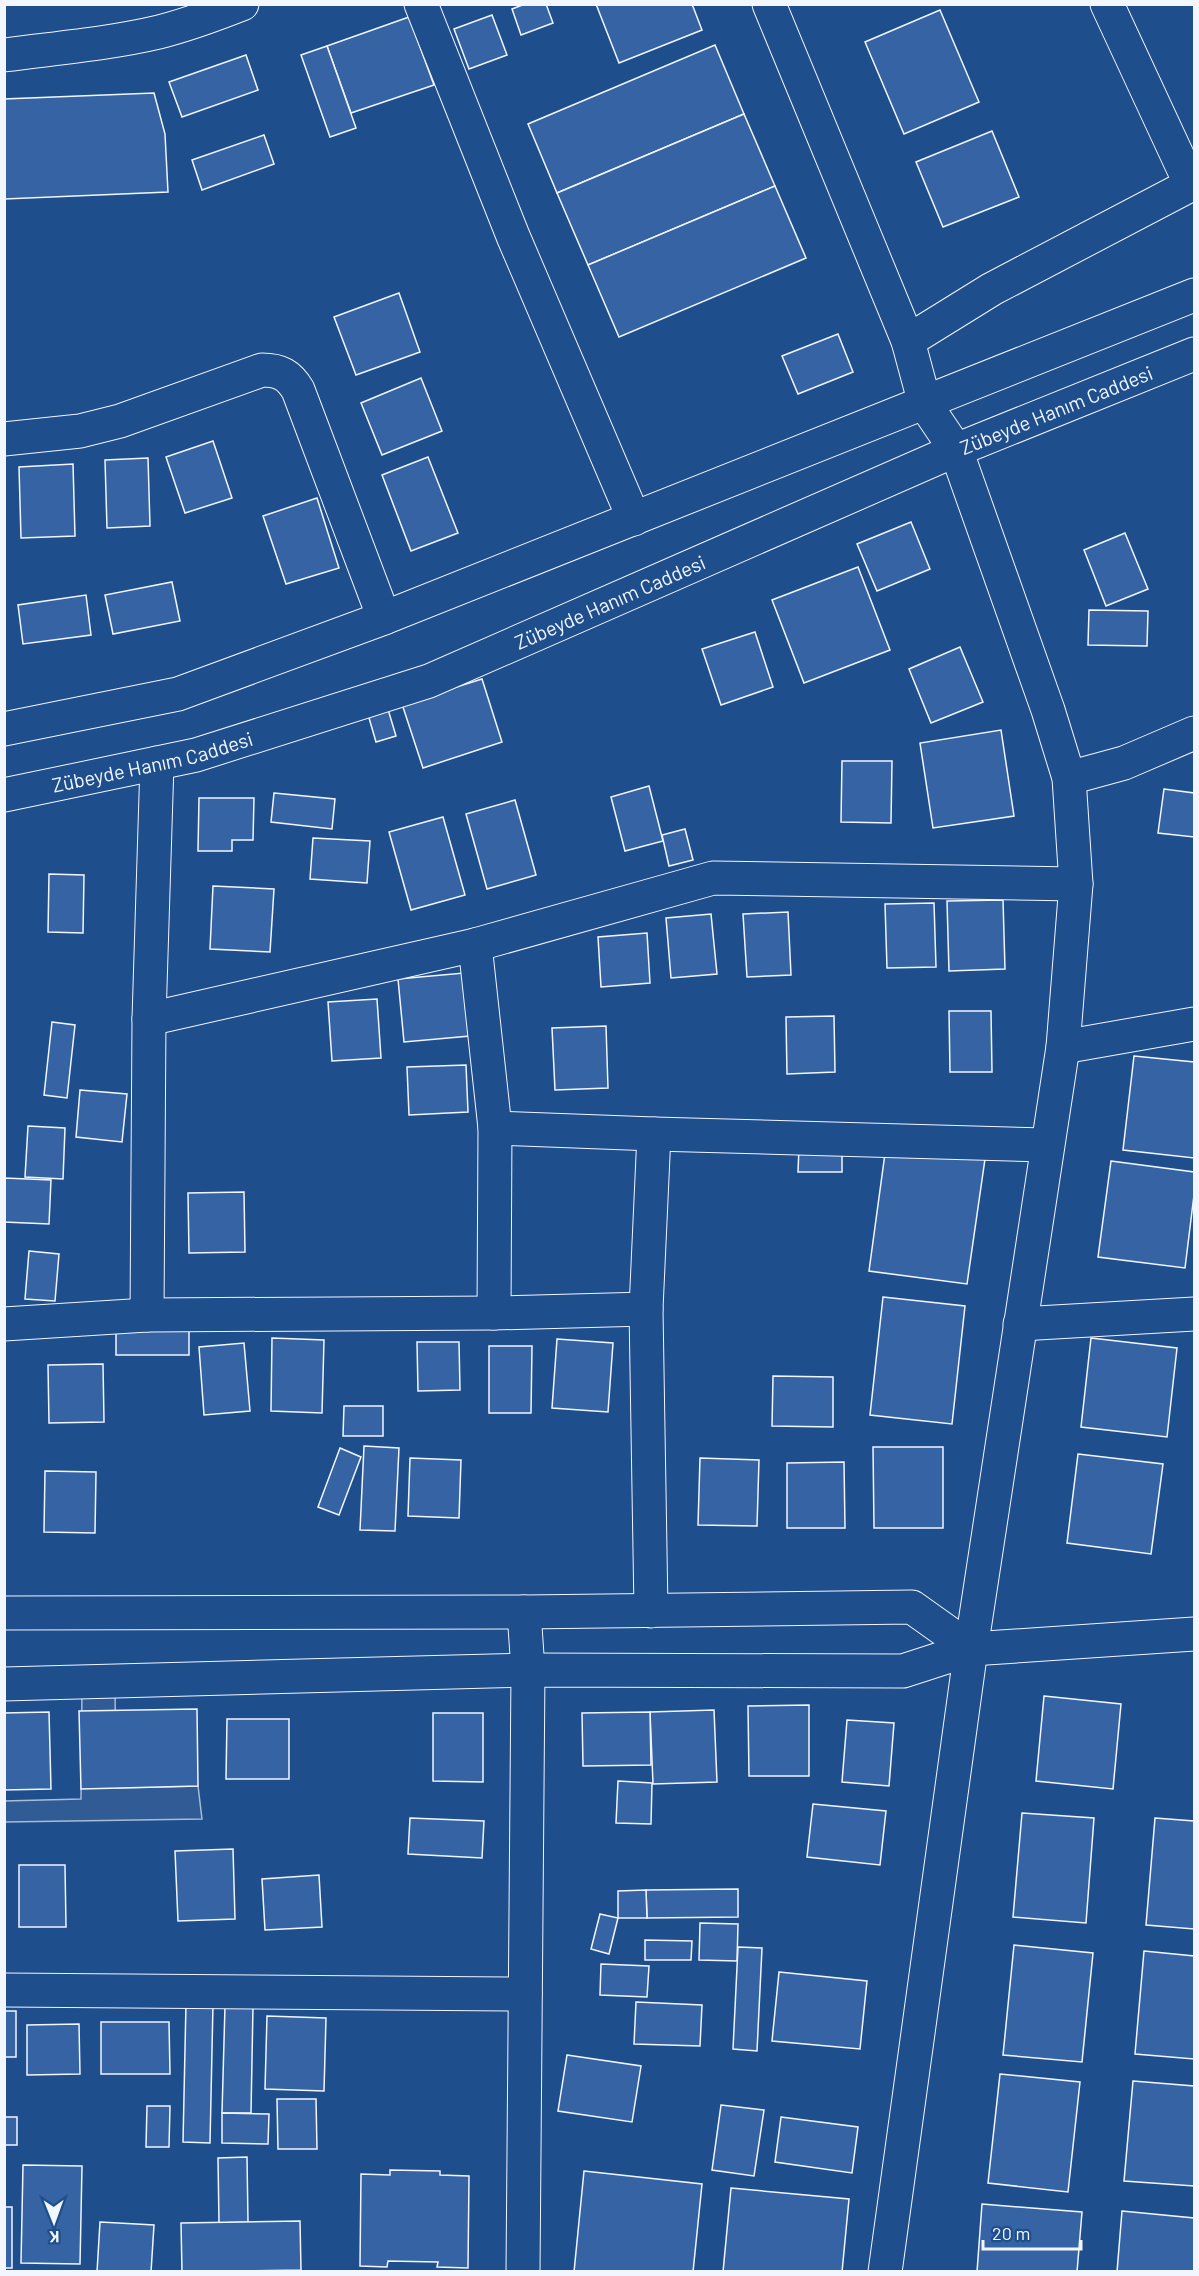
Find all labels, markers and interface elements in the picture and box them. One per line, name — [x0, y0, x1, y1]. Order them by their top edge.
street label: Zübeyde Hanım Caddesi — [956, 360, 1156, 459]
street label: Zübeyde Hanım Caddesi — [511, 549, 709, 654]
street label: Zübeyde Hanım Caddesi — [50, 726, 256, 797]
north arrow — [24, 2192, 84, 2252]
scale bar — [983, 2213, 1080, 2251]
text: 20 m — [992, 2222, 1030, 2244]
text: K — [49, 2228, 59, 2247]

